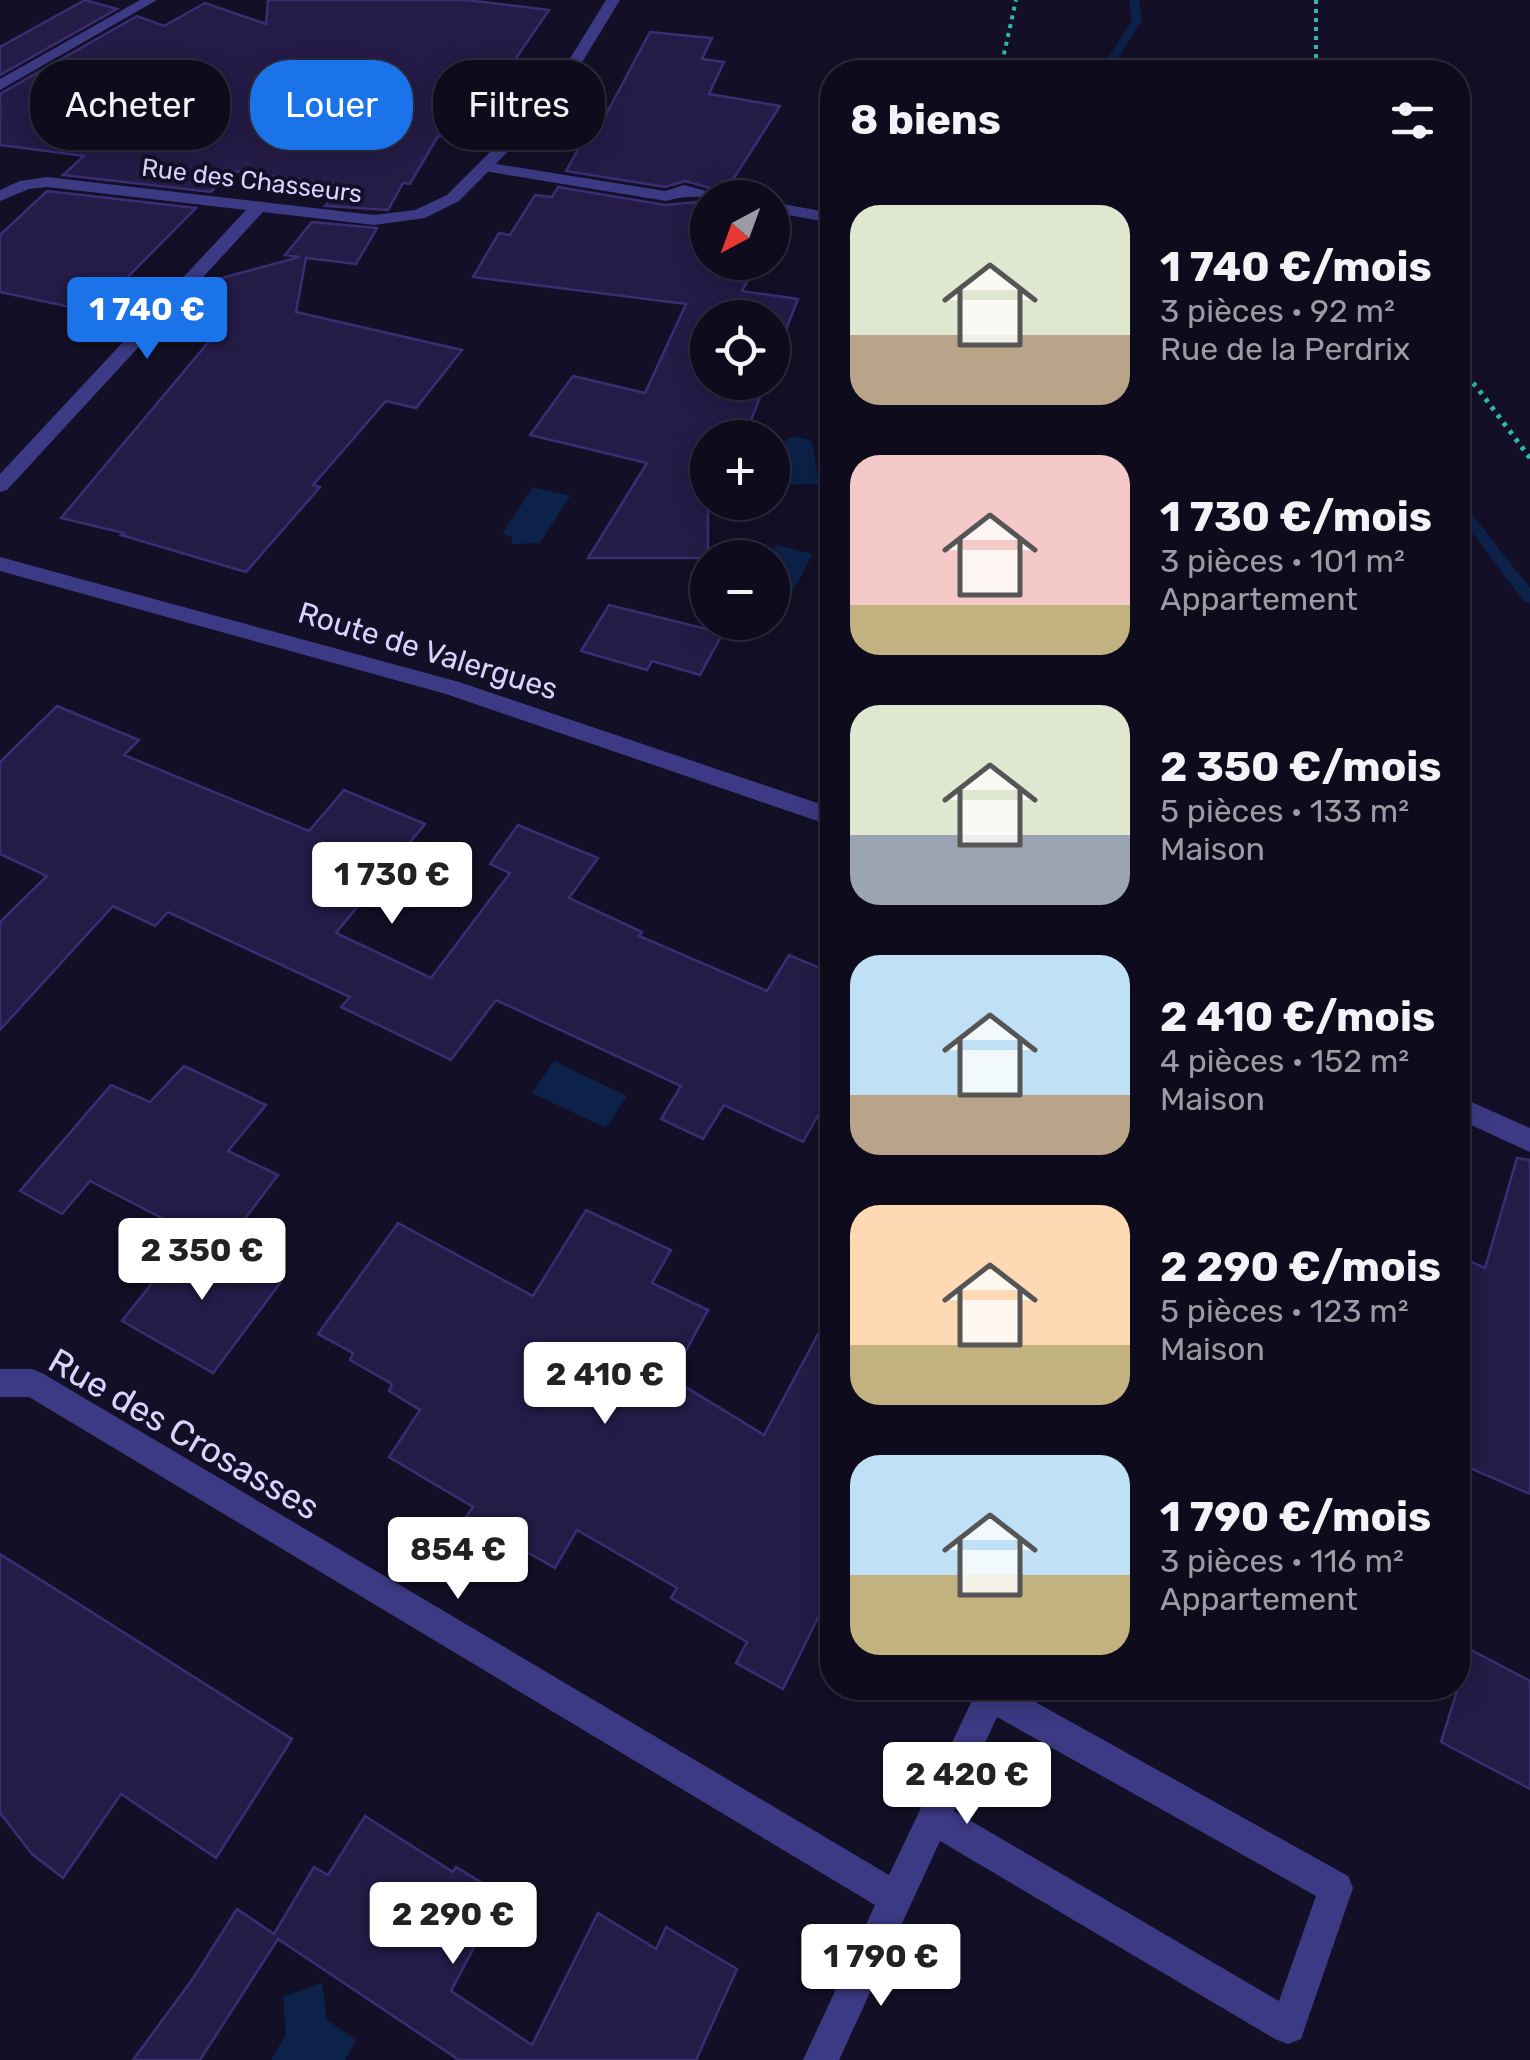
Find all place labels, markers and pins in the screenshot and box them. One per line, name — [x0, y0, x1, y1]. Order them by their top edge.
pin: 1 740 € — [55, 277, 239, 362]
pin: 1 730 € — [300, 842, 484, 927]
pin: 2 350 € — [110, 1218, 294, 1303]
pin: 2 410 € — [513, 1342, 697, 1427]
pin: 854 € — [388, 1517, 528, 1602]
pin: 2 420 € — [875, 1742, 1059, 1827]
pin: 2 290 € — [361, 1882, 545, 1967]
pin: 1 790 € — [789, 1924, 973, 2009]

